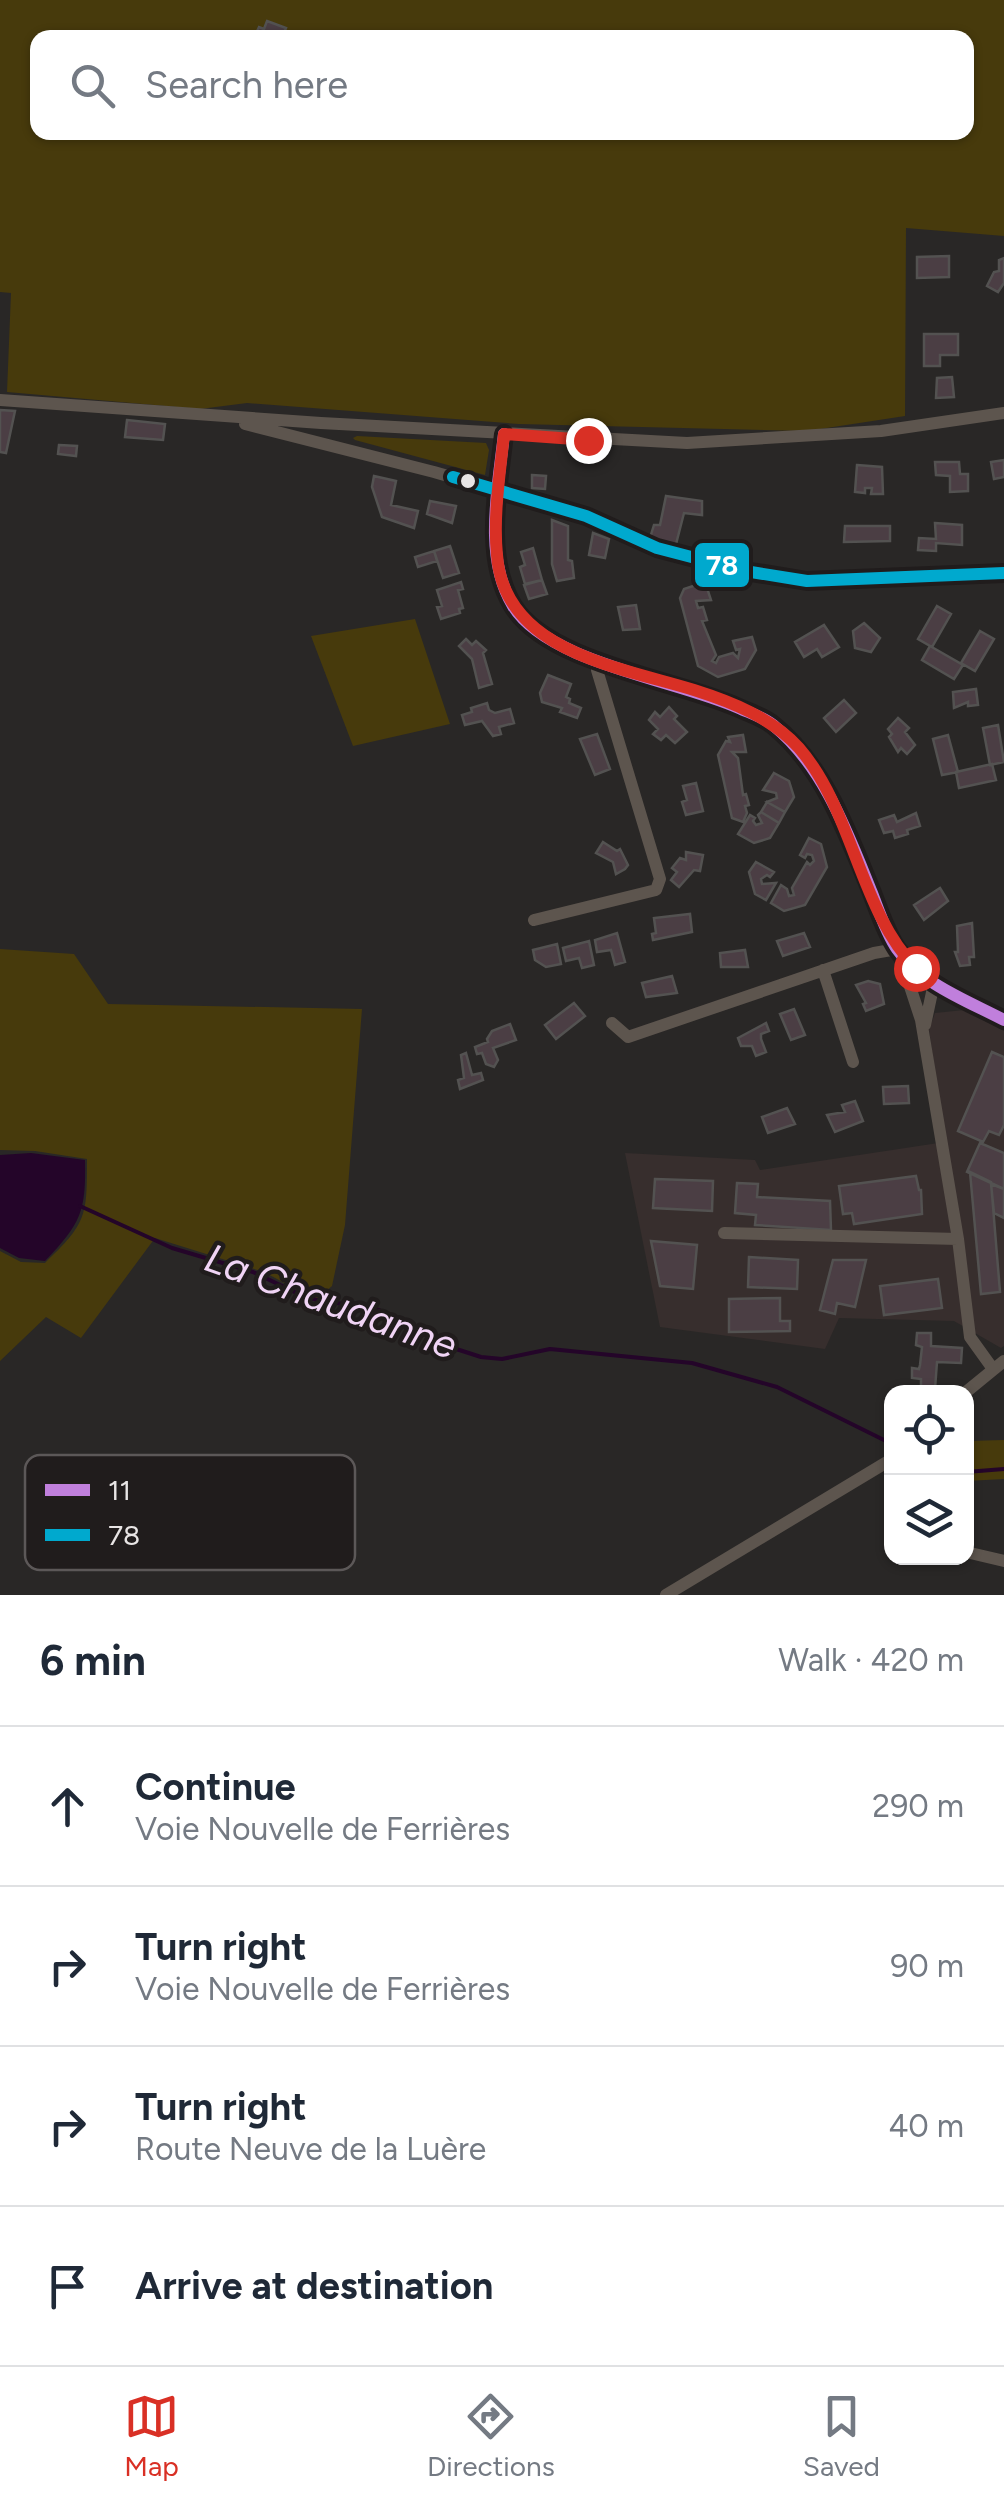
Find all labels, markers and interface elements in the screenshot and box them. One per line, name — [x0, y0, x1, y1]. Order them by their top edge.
search box — [30, 30, 974, 140]
icon: search — [65, 58, 120, 113]
text: Search here — [145, 62, 348, 108]
route end — [566, 418, 612, 464]
unlabelled marker — [458, 471, 478, 491]
line badge: 78 — [693, 541, 751, 589]
text: 78 — [706, 548, 738, 582]
route start — [894, 946, 940, 992]
water label: La Chaudanne — [198, 1233, 464, 1369]
map controls — [884, 1385, 974, 1565]
button: locate — [884, 1385, 974, 1475]
legend — [25, 1455, 355, 1570]
text: 11 — [108, 1473, 131, 1507]
button: layers — [884, 1475, 974, 1565]
text: 78 — [108, 1518, 140, 1552]
text: 6 min — [40, 1635, 146, 1686]
text: Walk · 420 m — [778, 1641, 964, 1679]
text: Continue — [135, 1764, 296, 1810]
icon: ahead — [40, 1779, 95, 1834]
text: 290 m — [872, 1787, 964, 1825]
text: Voie Nouvelle de Ferrières — [135, 1810, 510, 1848]
text: Turn right — [135, 1924, 307, 1970]
icon: right — [40, 1939, 95, 1994]
text: 90 m — [890, 1947, 964, 1985]
text: Voie Nouvelle de Ferrières — [135, 1970, 510, 2008]
text: Turn right — [135, 2084, 307, 2130]
icon: right — [40, 2099, 95, 2154]
text: 40 m — [888, 2107, 964, 2145]
text: Route Neuve de la Luère — [135, 2130, 486, 2168]
icon: arrive — [40, 2259, 95, 2314]
text: Arrive at destination — [135, 2263, 493, 2309]
tab: Map — [124, 2389, 179, 2483]
tab: Directions — [427, 2389, 555, 2483]
tab: Saved — [803, 2389, 880, 2483]

